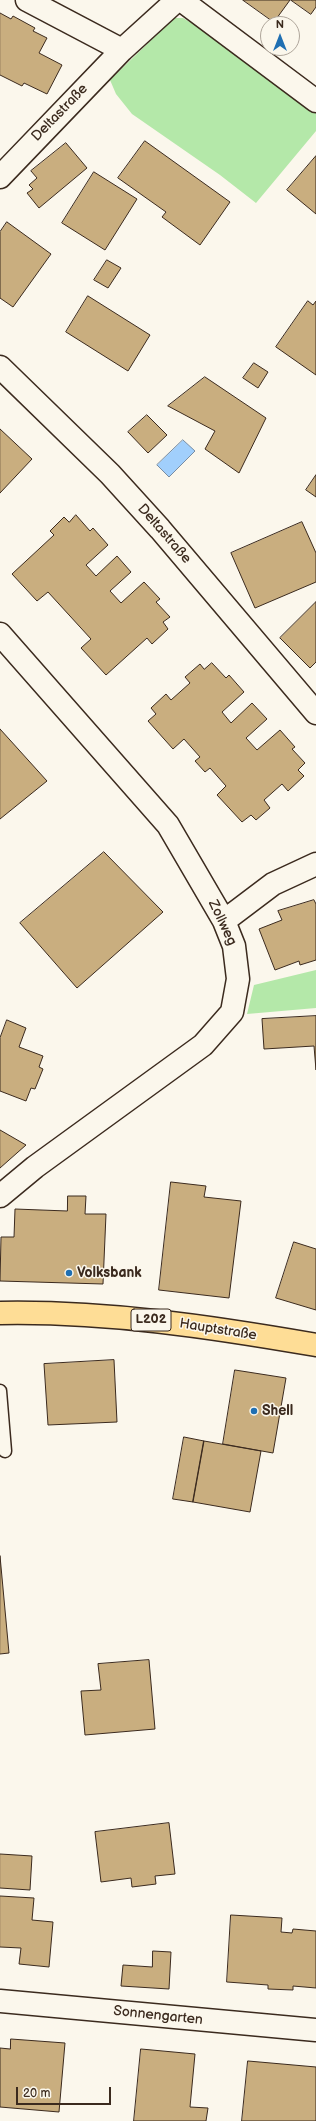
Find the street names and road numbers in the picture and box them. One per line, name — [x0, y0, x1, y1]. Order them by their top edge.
street label: Deltastraße — [29, 81, 91, 145]
street label: Deltastraße — [134, 501, 194, 567]
street label: Zollweg — [204, 897, 240, 949]
road number: L202 — [131, 1309, 171, 1331]
street label: Hauptstraße — [178, 1316, 258, 1344]
street label: Sonnengarten — [113, 2003, 203, 2029]

